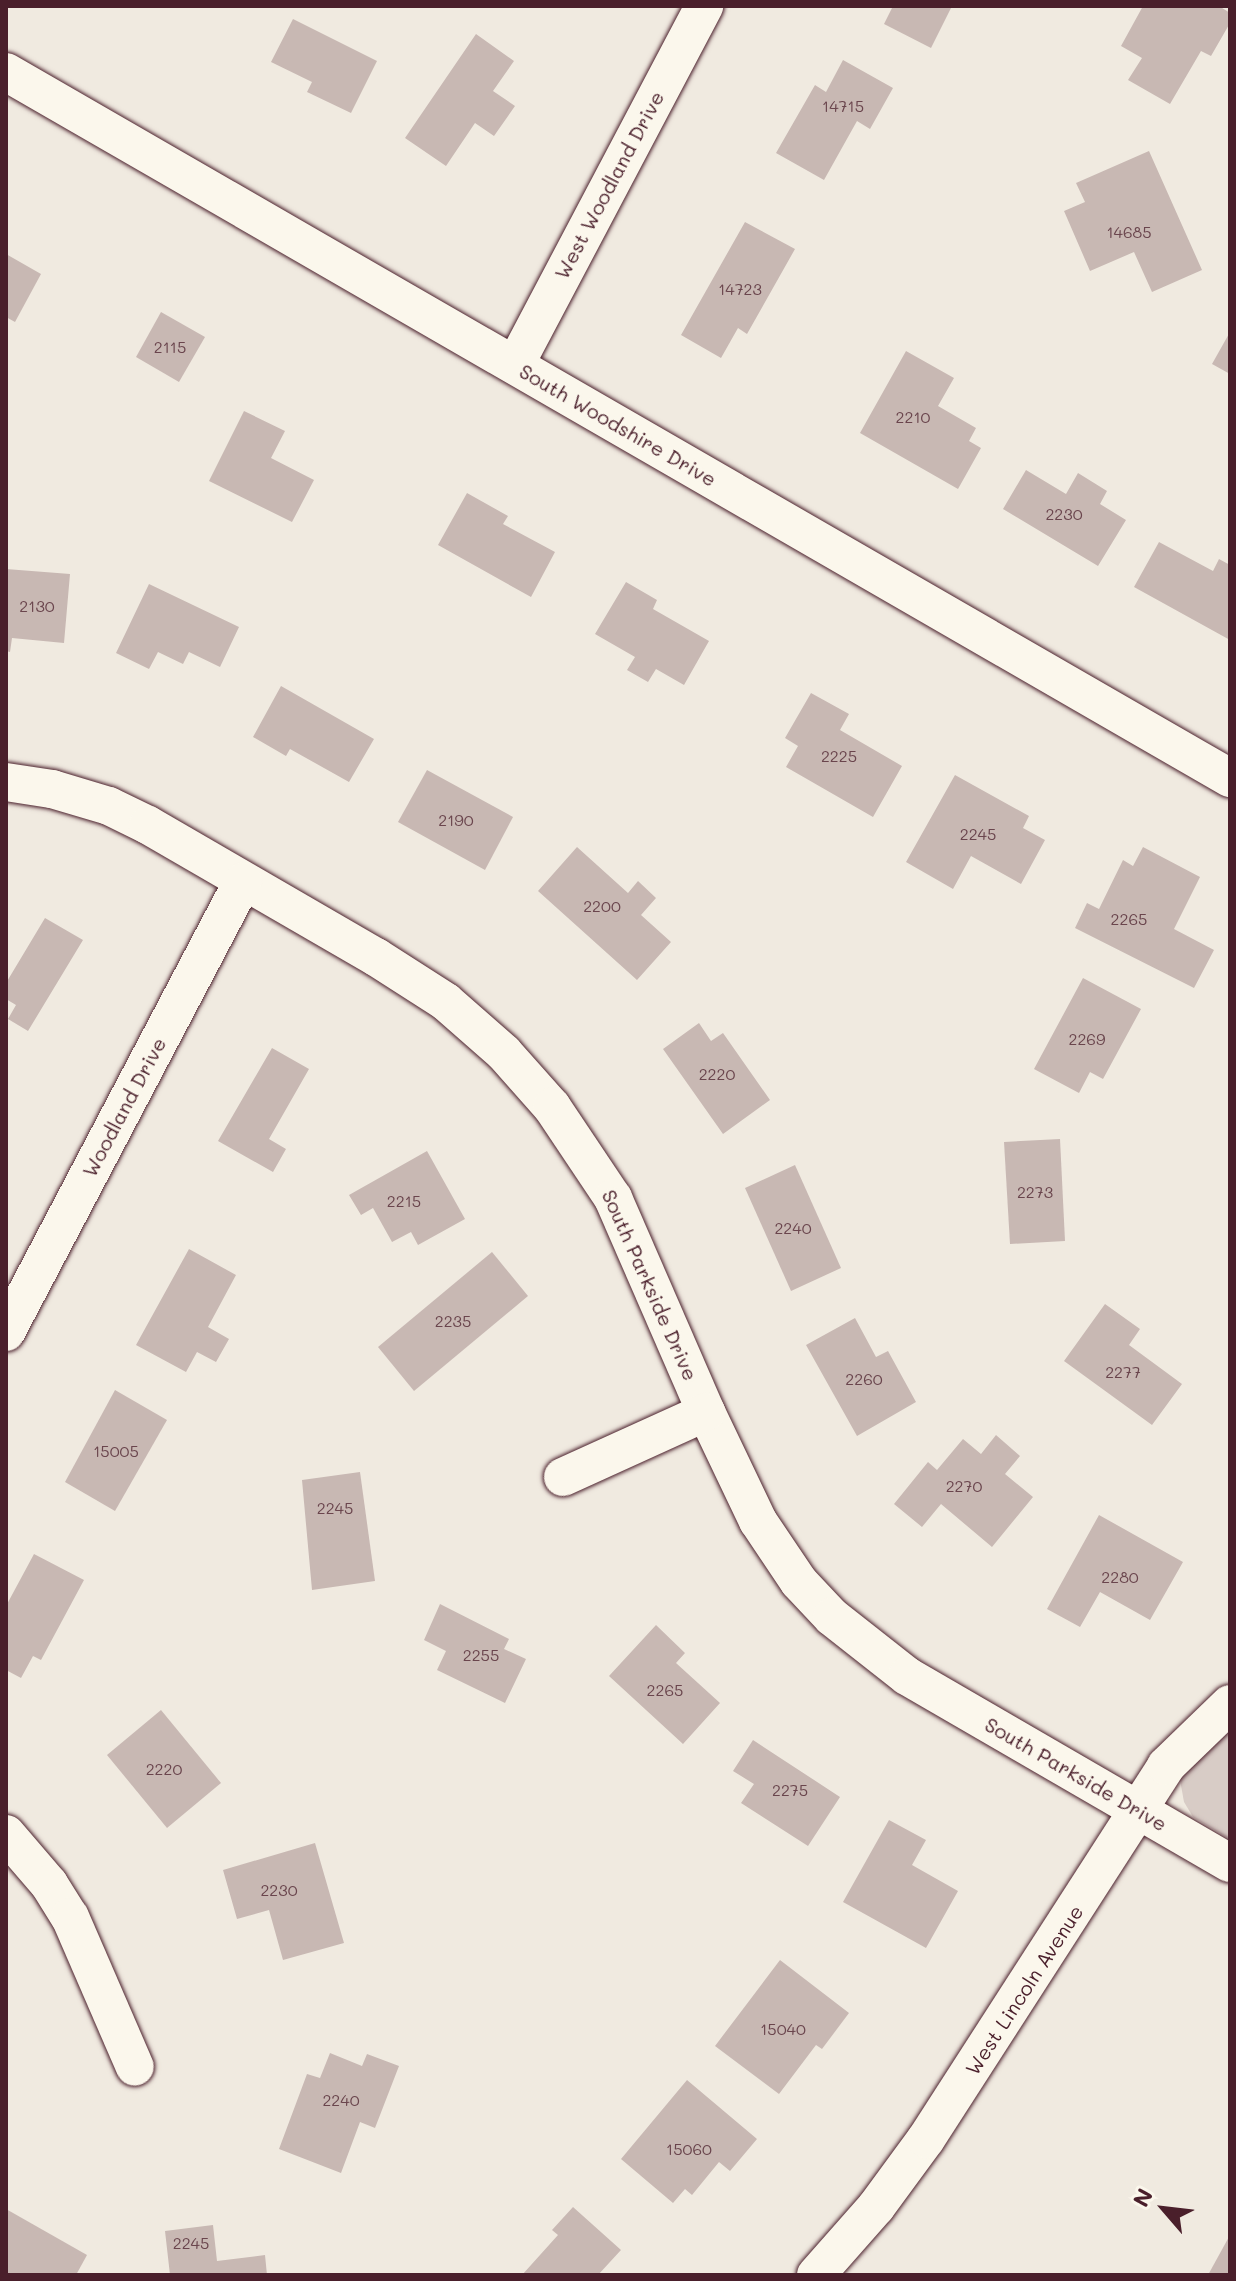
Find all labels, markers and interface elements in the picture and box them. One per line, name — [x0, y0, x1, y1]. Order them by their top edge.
street label: West Woodland Drive — [549, 87, 669, 283]
house number: 14715 — [822, 96, 864, 116]
house number: 14685 — [1106, 222, 1152, 242]
house number: 14723 — [718, 279, 762, 299]
house number: 2115 — [154, 337, 186, 357]
street label: South Woodshire Drive — [515, 359, 721, 491]
house number: 2210 — [896, 407, 930, 427]
house number: 2230 — [1045, 504, 1083, 524]
house number: 2130 — [19, 596, 55, 616]
house number: 2225 — [821, 746, 857, 766]
house number: 2190 — [438, 810, 474, 830]
house number: 2245 — [960, 824, 996, 844]
house number: 2200 — [583, 896, 621, 916]
house number: 2265 — [1111, 909, 1147, 929]
house number: 2269 — [1069, 1029, 1105, 1049]
street label: Woodland Drive — [77, 1033, 171, 1181]
house number: 2220 — [699, 1064, 735, 1084]
house number: 2273 — [1017, 1182, 1053, 1202]
street label: South Parkside Drive — [597, 1186, 703, 1384]
house number: 2215 — [387, 1191, 421, 1211]
house number: 2240 — [774, 1218, 812, 1238]
house number: 2235 — [435, 1311, 471, 1331]
house number: 2277 — [1105, 1362, 1141, 1382]
house number: 2260 — [845, 1369, 883, 1389]
house number: 15005 — [93, 1441, 139, 1461]
house number: 2270 — [946, 1476, 982, 1496]
house number: 2245 — [317, 1498, 353, 1518]
house number: 2280 — [1101, 1567, 1139, 1587]
house number: 2255 — [463, 1645, 499, 1665]
house number: 2265 — [647, 1680, 683, 1700]
street label: South Parkside Drive — [981, 1712, 1171, 1836]
house number: 2220 — [146, 1759, 182, 1779]
house number: 2275 — [772, 1780, 808, 1800]
house number: 2230 — [260, 1880, 298, 1900]
street label: West Lincoln Avenue — [960, 1900, 1088, 2080]
house number: 15040 — [760, 2019, 806, 2039]
house number: 2240 — [322, 2090, 360, 2110]
house number: 15060 — [666, 2139, 712, 2159]
north arrow — [1124, 2169, 1204, 2249]
text: N — [1126, 2183, 1159, 2212]
house number: 2245 — [173, 2233, 209, 2253]

